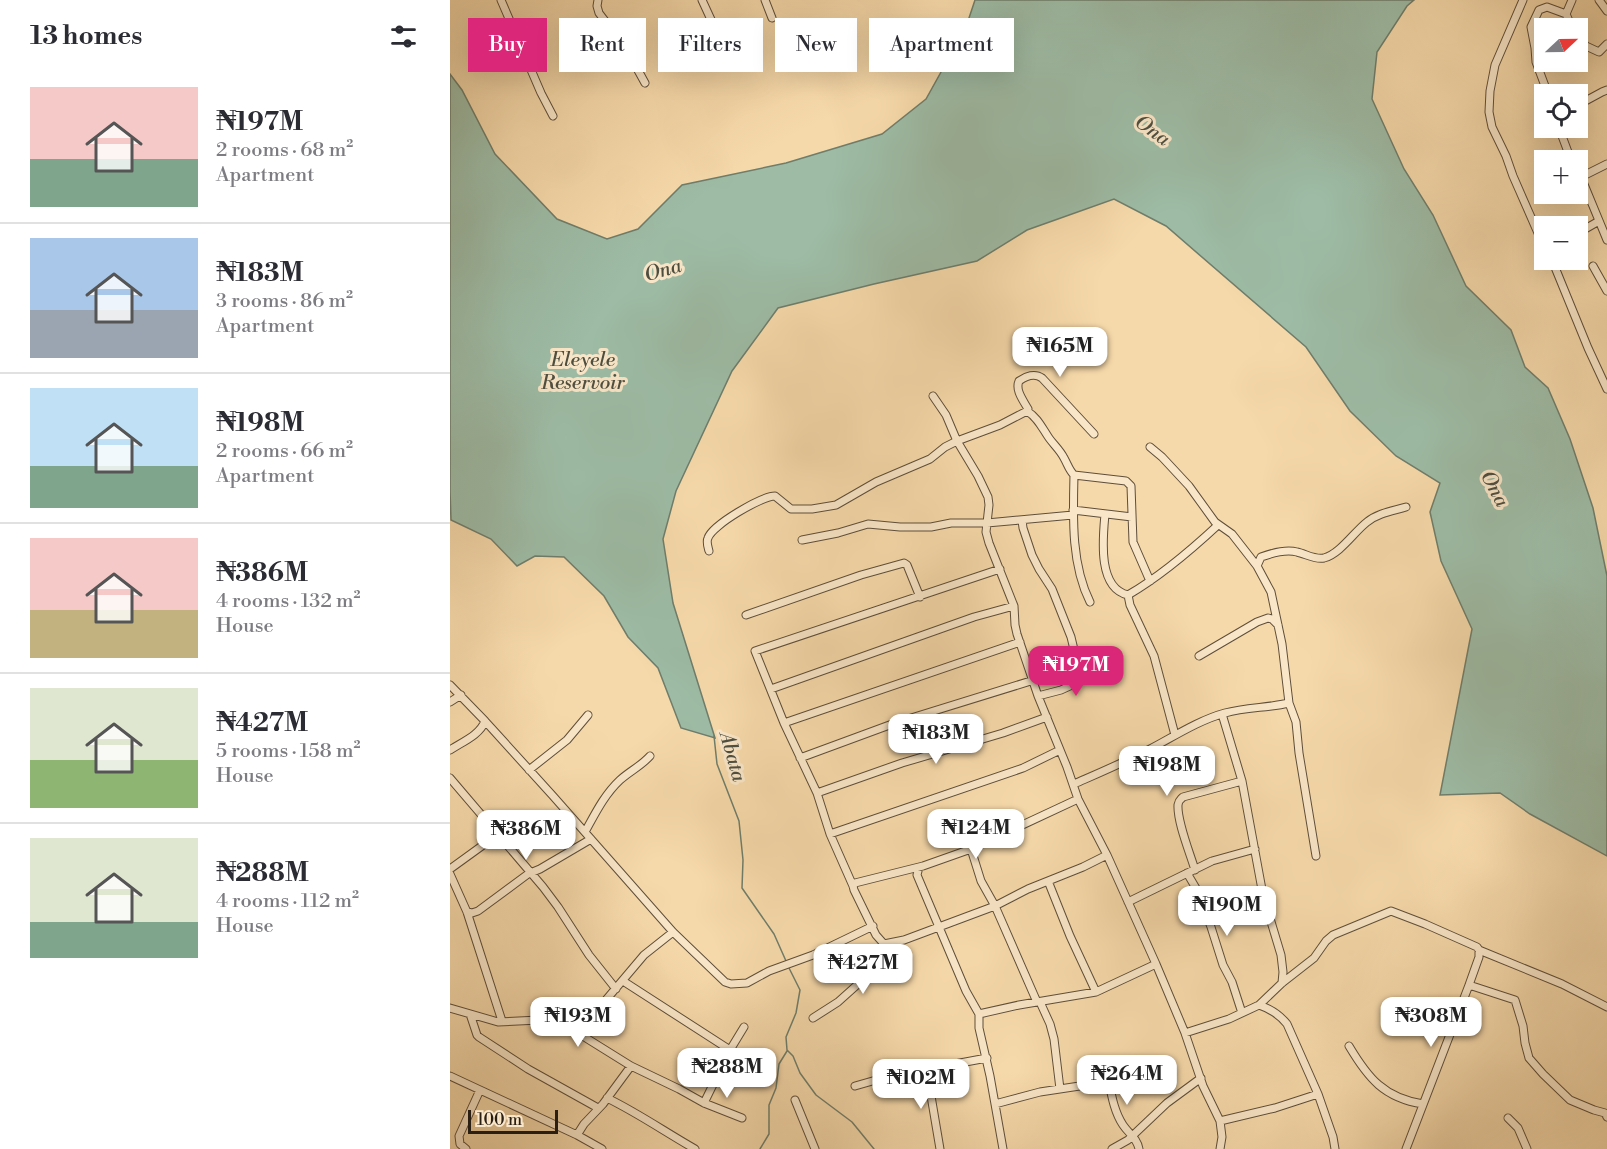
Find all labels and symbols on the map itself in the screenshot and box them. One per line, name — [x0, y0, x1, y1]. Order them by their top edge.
north arrow — [1534, 18, 1588, 72]
water label: Ona — [1129, 110, 1175, 153]
water label: Ona — [641, 254, 685, 288]
pin: ₦165M — [1018, 327, 1102, 378]
water label: Eleyele Reservoir — [540, 348, 625, 396]
water label: Ona — [1474, 467, 1514, 512]
pin: ₦197M — [1034, 646, 1118, 697]
pin: ₦183M — [894, 714, 978, 765]
water label: Abata — [712, 727, 751, 786]
pin: ₦198M — [1125, 746, 1209, 797]
pin: ₦124M — [934, 809, 1018, 860]
pin: ₦386M — [484, 810, 568, 861]
pin: ₦190M — [1185, 886, 1269, 937]
pin: ₦427M — [821, 944, 905, 995]
pin: ₦193M — [536, 997, 620, 1048]
pin: ₦308M — [1389, 997, 1473, 1048]
pin: ₦288M — [685, 1048, 769, 1099]
pin: ₦264M — [1085, 1055, 1169, 1106]
pin: ₦102M — [879, 1059, 963, 1110]
scale bar — [468, 1107, 558, 1134]

